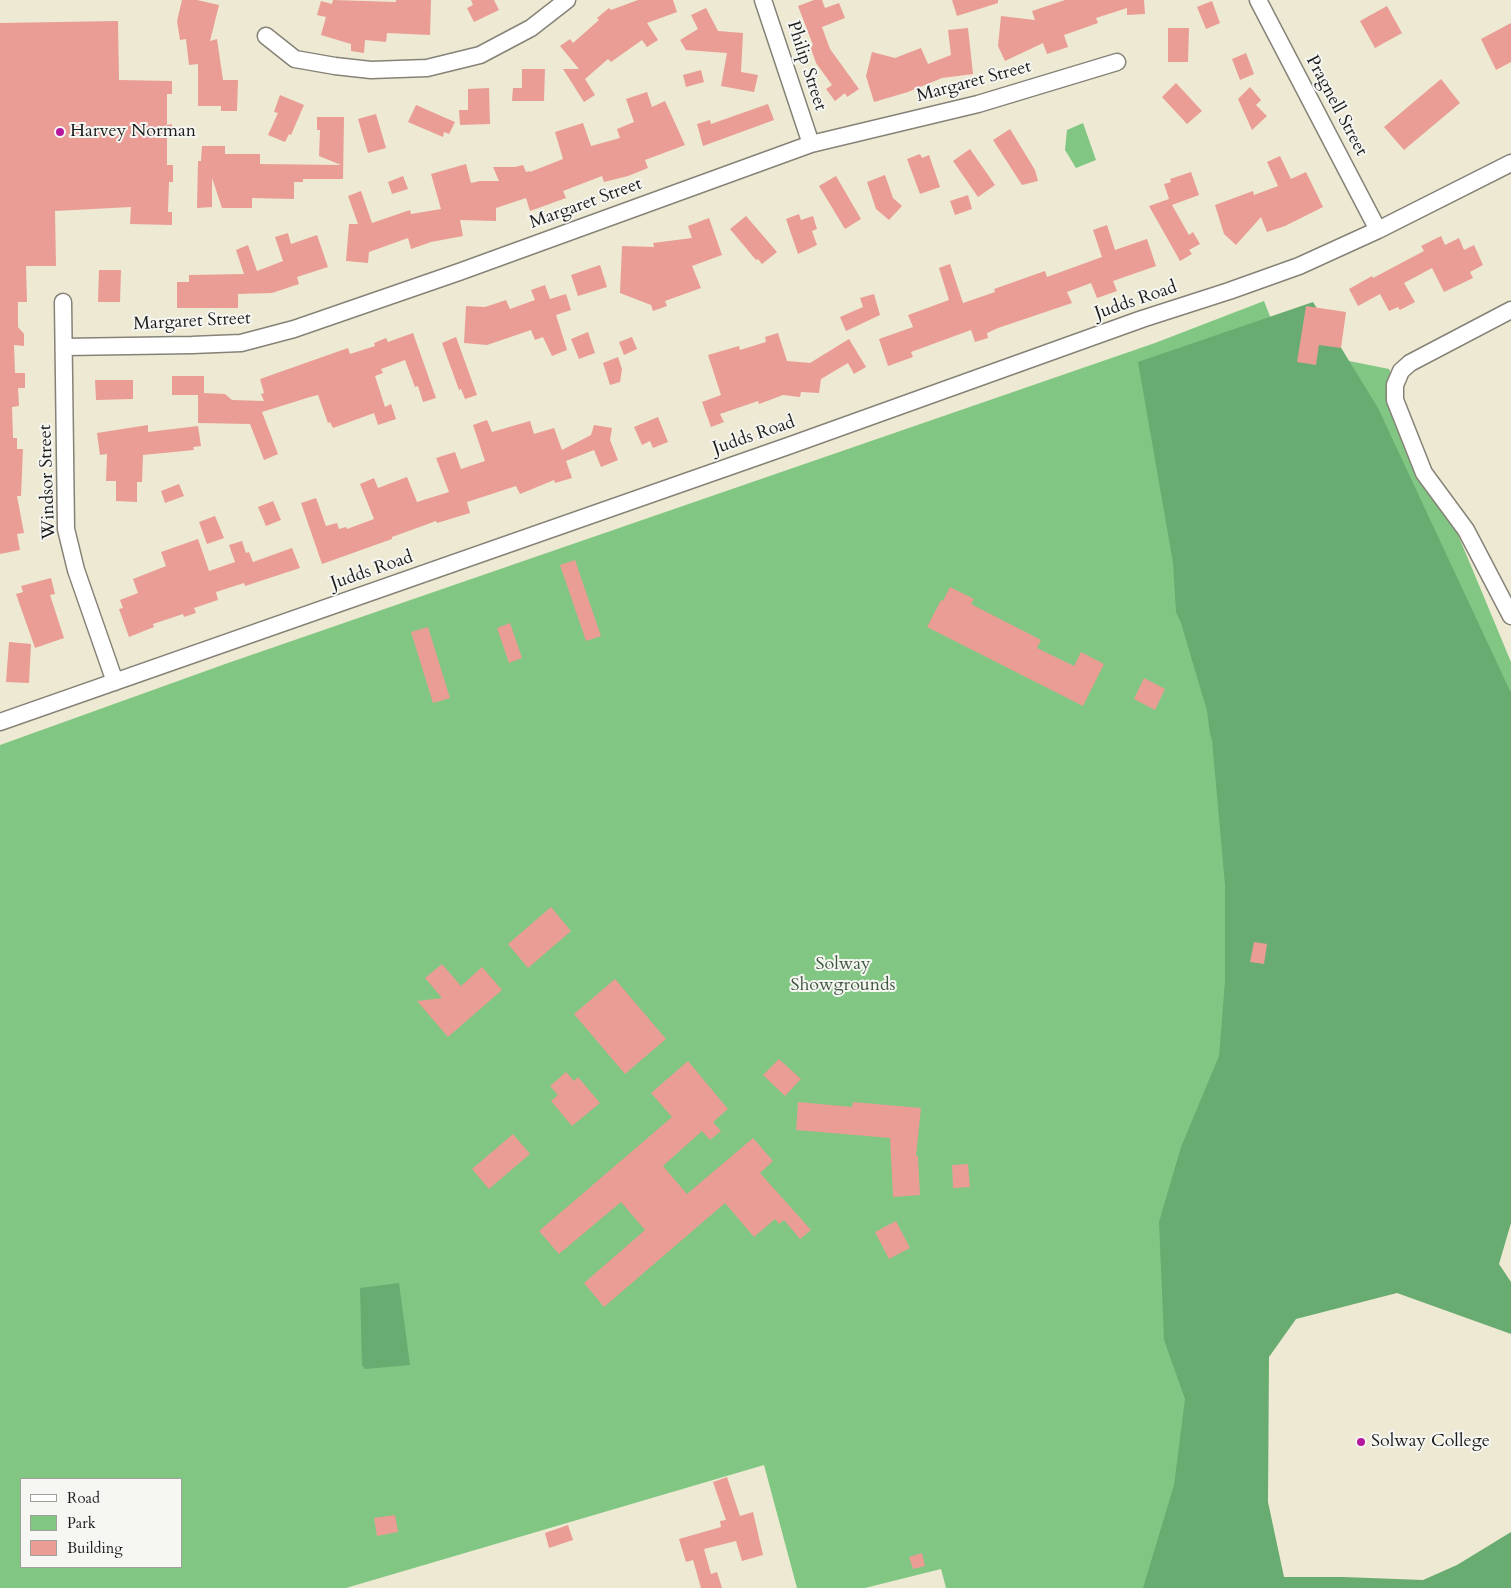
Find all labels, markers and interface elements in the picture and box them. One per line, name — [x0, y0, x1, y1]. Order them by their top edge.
street label: Philip Street — [781, 18, 831, 114]
street label: Pragnell Street — [1300, 52, 1372, 160]
street label: Margaret Street — [914, 56, 1034, 108]
place label: Harvey Norman — [70, 121, 196, 143]
marker: Harvey Norman — [54, 126, 66, 138]
street label: Margaret Street — [527, 174, 645, 234]
street label: Judds Road — [1092, 277, 1180, 325]
street label: Margaret Street — [133, 308, 251, 336]
street label: Judds Road — [710, 412, 798, 460]
street label: Windsor Street — [35, 424, 61, 540]
street label: Judds Road — [328, 547, 416, 595]
park label: Solway Showgrounds — [790, 954, 896, 996]
place label: Solway College — [1371, 1431, 1490, 1453]
marker: Solway College — [1355, 1436, 1367, 1448]
legend — [20, 1478, 182, 1568]
text: Road — [67, 1488, 100, 1508]
text: Park — [67, 1513, 96, 1533]
text: Building — [67, 1538, 123, 1558]

